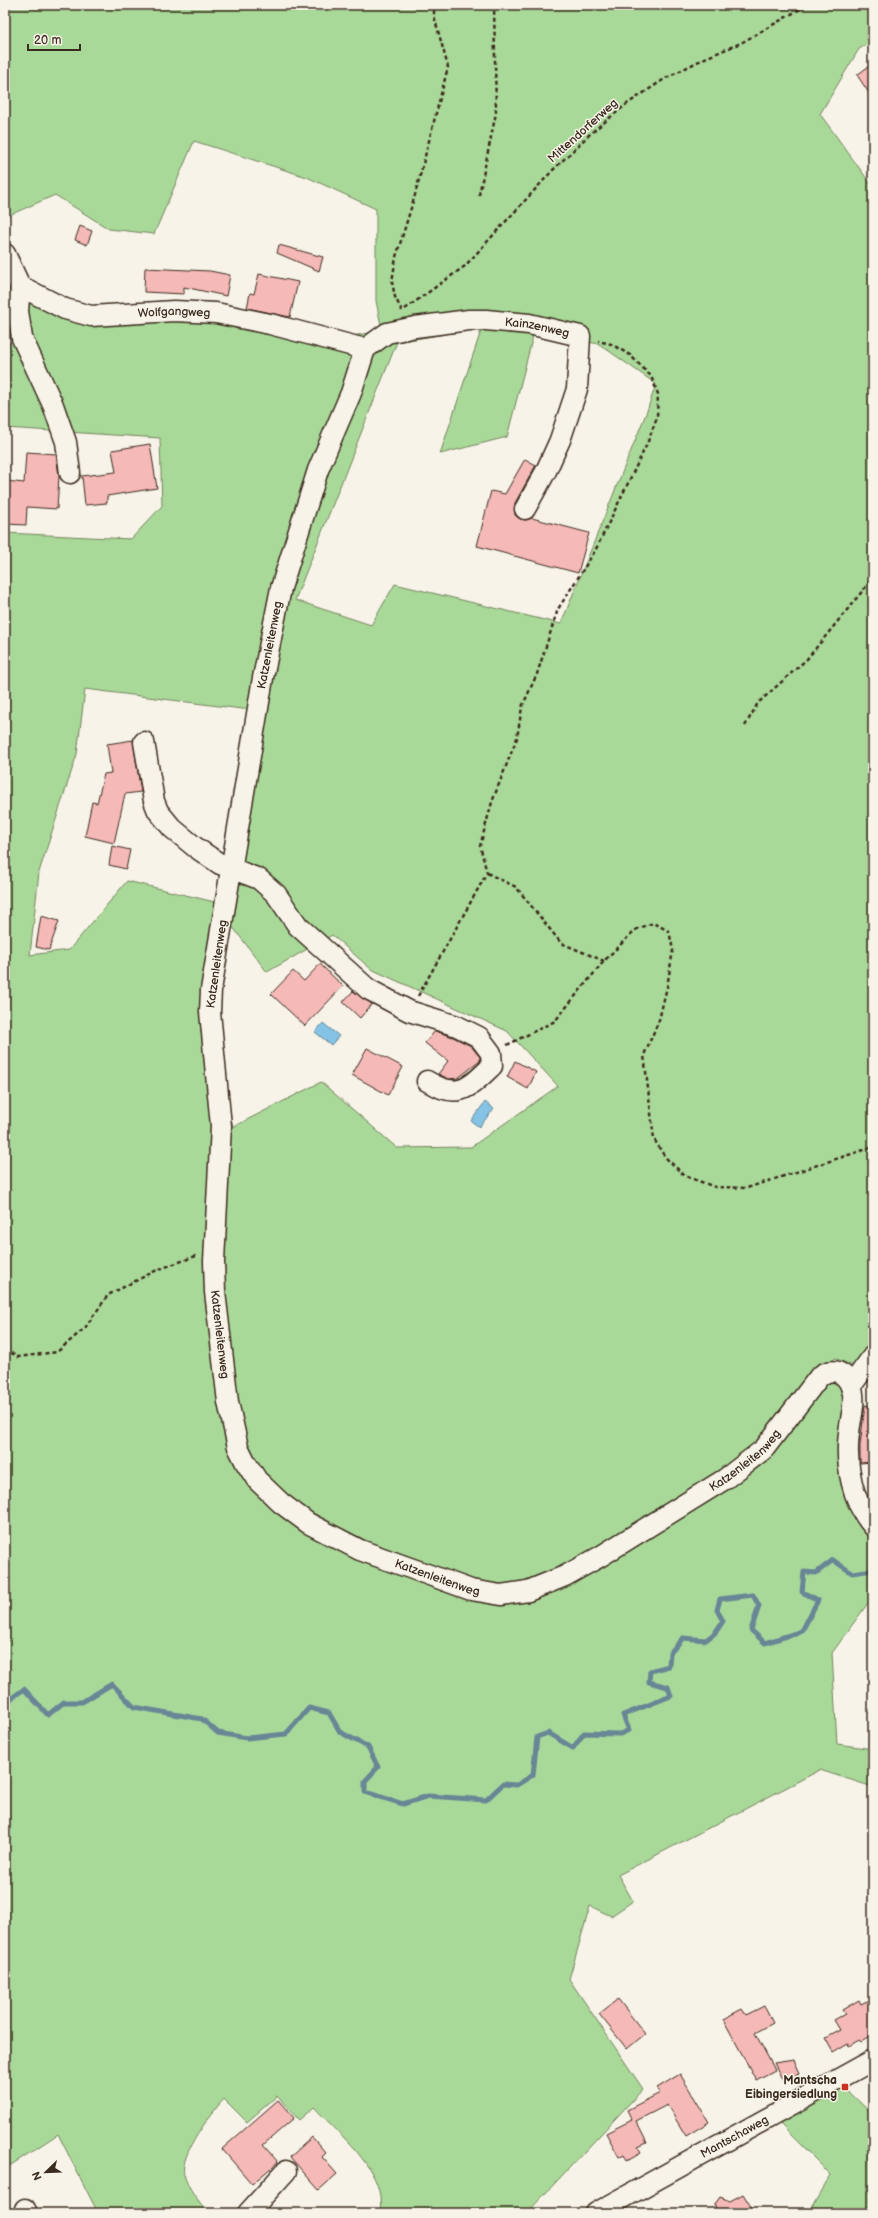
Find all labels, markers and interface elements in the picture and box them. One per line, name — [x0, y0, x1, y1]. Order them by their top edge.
scale bar — [28, 26, 80, 52]
text: 20 m — [34, 33, 61, 48]
street label: Mittendorferweg — [545, 96, 621, 166]
street label: Wolfgangweg — [137, 303, 211, 321]
street label: Kainzenweg — [504, 314, 571, 341]
street label: Katzenleitenweg — [254, 600, 286, 690]
street label: Katzenleitenweg — [203, 919, 231, 1009]
street label: Katzenleitenweg — [207, 1289, 233, 1380]
street label: Katzenleitenweg — [706, 1426, 784, 1494]
street label: Katzenleitenweg — [393, 1556, 481, 1599]
place label: Mantscha Eibingersiedlung — [745, 2073, 837, 2102]
marker: Mantscha Eibingersiedlung — [840, 2082, 850, 2092]
street label: Mantschaweg — [698, 2112, 771, 2161]
north arrow — [26, 2152, 66, 2192]
text: N — [30, 2169, 45, 2182]

